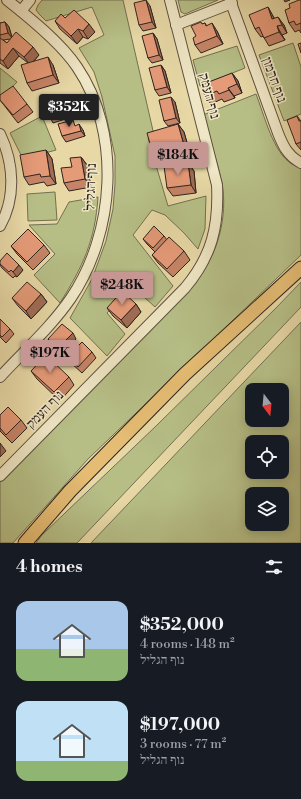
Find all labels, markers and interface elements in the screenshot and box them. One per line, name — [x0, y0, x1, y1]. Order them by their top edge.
street label: נוף חרמון — [257, 55, 291, 105]
street label: נוף העמק — [194, 71, 224, 121]
pin: $352K — [41, 94, 97, 128]
text: $352K — [48, 99, 90, 115]
pin: $184K — [150, 142, 206, 176]
text: $184K — [157, 147, 199, 163]
street label: נוף הגליל — [81, 163, 101, 211]
pin: $248K — [94, 272, 150, 306]
text: $248K — [100, 277, 144, 293]
pin: $197K — [22, 340, 78, 374]
text: $197K — [30, 345, 70, 361]
north arrow — [245, 383, 289, 427]
map controls — [245, 383, 289, 531]
street label: נוף העמק — [22, 387, 68, 433]
button: locate — [245, 435, 289, 479]
button: layers — [245, 487, 289, 531]
text: 4 homes — [16, 556, 83, 578]
icon: filters — [263, 556, 285, 578]
text: $352,000 — [140, 614, 224, 636]
icon: home — [48, 617, 96, 665]
text: 4 rooms · 148 m² — [140, 636, 234, 652]
text: נוף הגליל — [140, 652, 184, 668]
text: $197,000 — [140, 714, 220, 736]
icon: home — [48, 717, 96, 765]
text: 3 rooms · 77 m² — [140, 736, 226, 752]
text: נוף הגליל — [140, 752, 184, 768]

